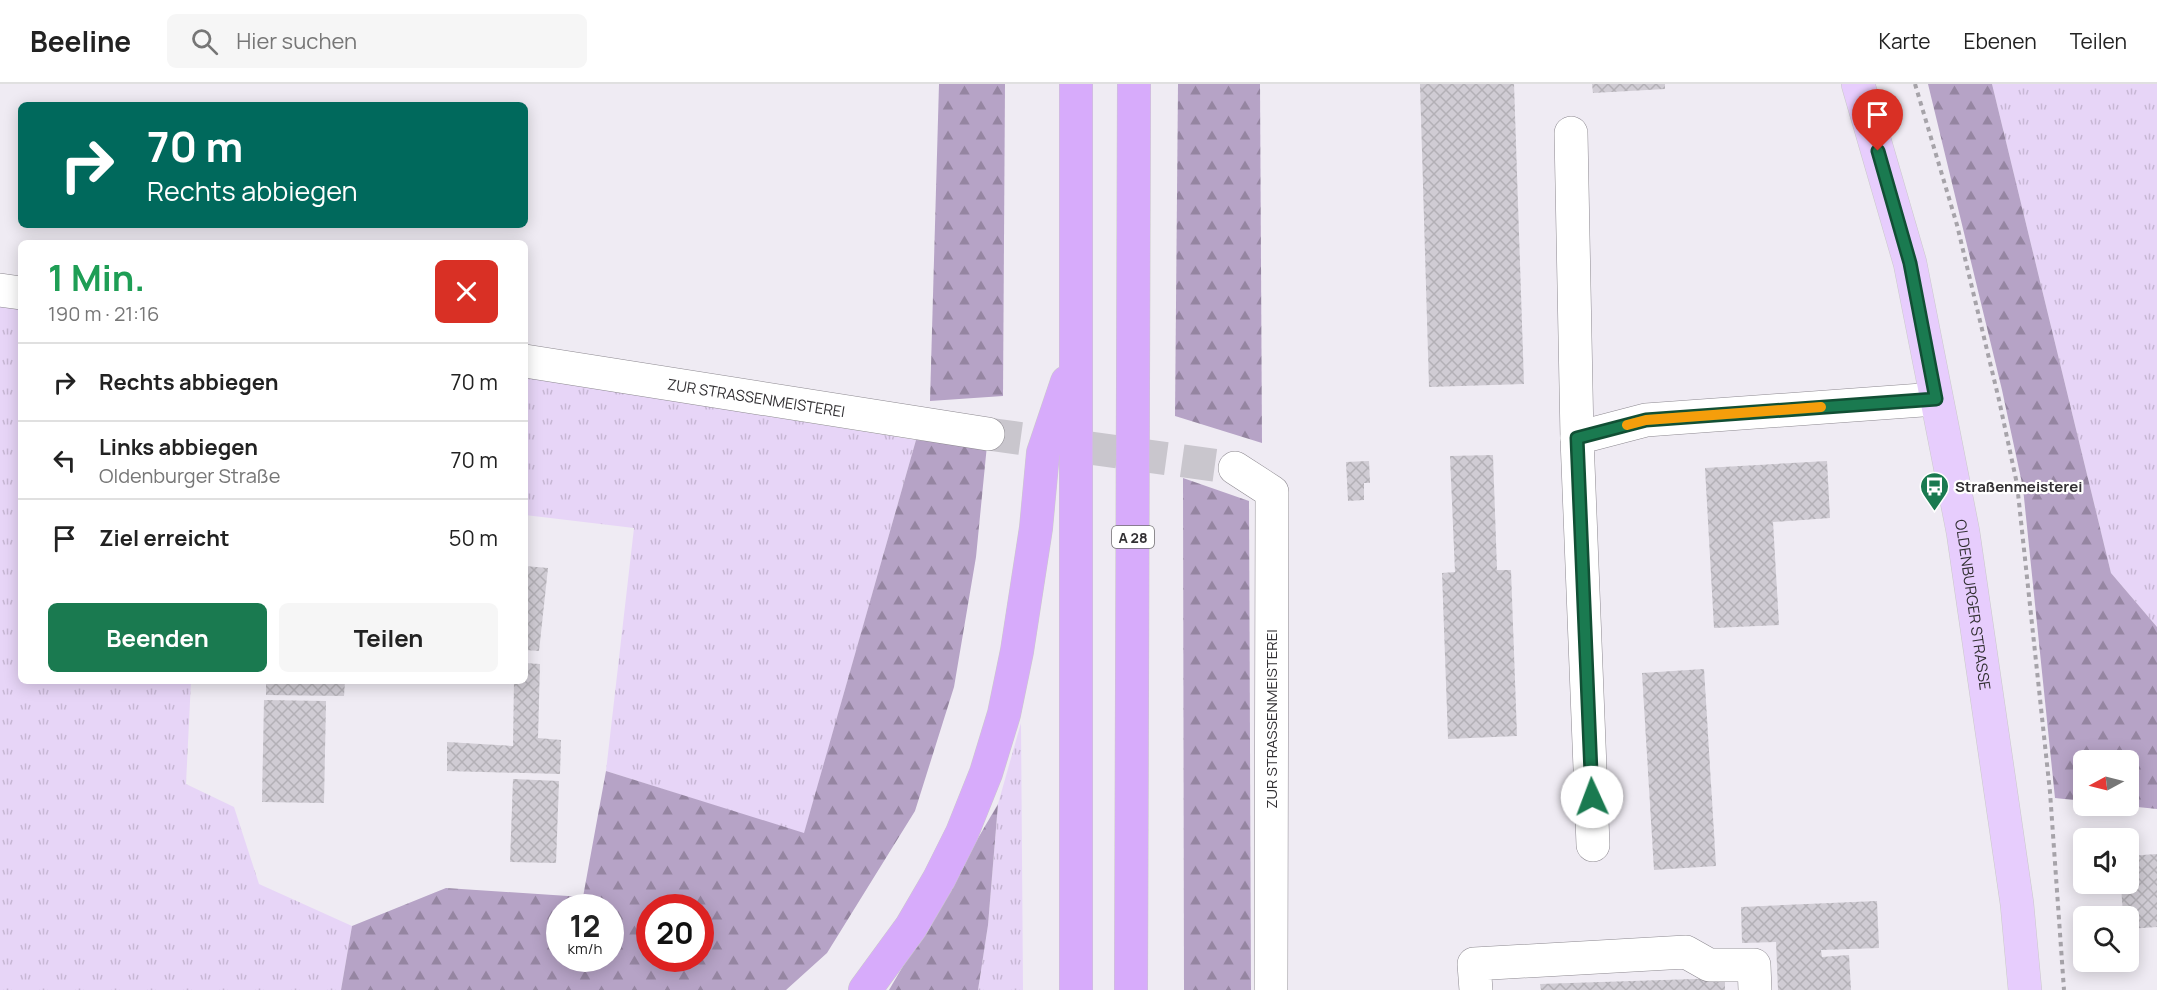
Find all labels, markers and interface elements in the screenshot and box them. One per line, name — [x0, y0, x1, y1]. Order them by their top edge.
search box — [167, 14, 587, 68]
text: Beeline — [30, 22, 131, 60]
icon: search — [188, 25, 221, 58]
text: Hier suchen — [236, 26, 357, 56]
text: Karte — [1878, 27, 1930, 55]
text: Ebenen — [1963, 27, 2037, 55]
text: Teilen — [2070, 27, 2127, 55]
pin — [1852, 89, 1903, 151]
icon: arrive — [1861, 98, 1894, 131]
text: 70 m — [147, 117, 243, 175]
icon: right — [48, 126, 126, 204]
text: Rechts abbiegen — [147, 172, 358, 209]
text: 1 Min. — [48, 253, 145, 302]
button: close — [435, 260, 498, 323]
text: 190 m · 21:16 — [48, 300, 159, 327]
icon: right — [48, 366, 81, 399]
text: Rechts abbiegen — [99, 367, 278, 397]
text: 70 m — [450, 367, 498, 397]
street label: ZUR STRASSENMEISTEREI — [666, 373, 847, 422]
text: Links abbiegen — [99, 432, 258, 462]
icon: left — [48, 444, 81, 477]
text: 70 m — [450, 445, 498, 475]
text: Oldenburger Straße — [99, 462, 280, 489]
bus stop icon: Straßenmeisterei — [1918, 470, 1950, 512]
place label: Straßenmeisterei — [1955, 476, 2082, 497]
street label: OLDENBURGER STRASSE — [1950, 517, 1996, 691]
icon: arrive — [48, 522, 81, 555]
text: Ziel erreicht — [99, 523, 230, 553]
text: 50 m — [449, 523, 498, 553]
road number: A 28 — [1112, 526, 1154, 548]
button: Beenden — [48, 603, 267, 672]
button: Teilen — [279, 603, 498, 672]
street label: ZUR STRASSENMEISTEREI — [1261, 629, 1282, 809]
north arrow — [2073, 750, 2139, 816]
map controls — [2073, 750, 2139, 972]
position arrow — [1560, 765, 1624, 829]
button: sound — [2073, 828, 2139, 894]
speed limit sign: 20 — [636, 894, 714, 972]
text: 12 — [569, 905, 601, 946]
button: search — [2073, 906, 2139, 972]
text: km/h — [568, 938, 602, 959]

